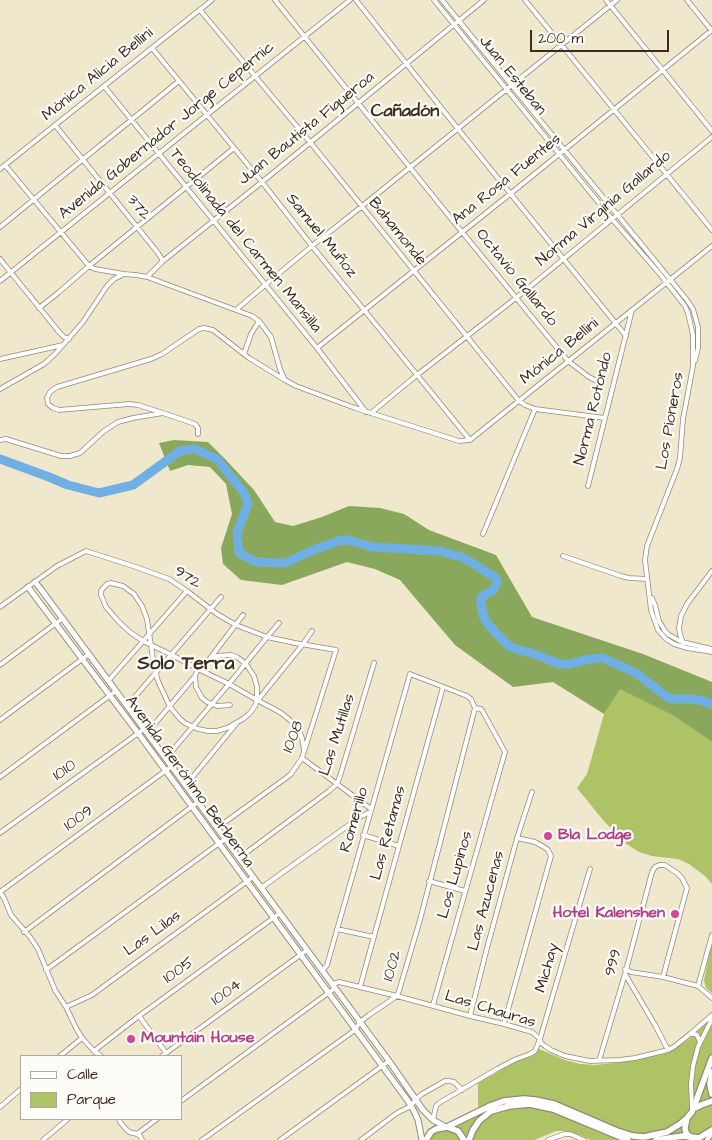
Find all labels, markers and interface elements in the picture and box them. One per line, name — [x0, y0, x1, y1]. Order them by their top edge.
scale bar — [532, 20, 671, 52]
street label: Mónica Alicia Bellini — [39, 24, 157, 126]
text: 200 m — [538, 28, 583, 49]
street label: Juan Esteban — [474, 32, 550, 120]
street label: Avenida Gobernador Jorge Cepernic — [55, 38, 279, 224]
street label: Juan Bautista Figueroa — [235, 68, 379, 190]
district label: Cañadón — [371, 101, 439, 123]
street label: Ana Rosa Fuentes — [449, 130, 565, 230]
street label: Teodolinada del Carmen Mansilla — [165, 145, 325, 337]
street label: Norma Virginia Gallardo — [533, 147, 675, 271]
street label: Samuel Muñoz — [281, 190, 361, 282]
street label: 372 — [122, 191, 154, 225]
street label: Bahamonde — [364, 194, 430, 270]
street label: Octavio Gallardo — [471, 225, 561, 331]
street label: Mónica Bellini — [517, 315, 603, 389]
street label: Norma Rotondo — [571, 350, 617, 468]
street label: Los Pioneros — [653, 371, 689, 471]
street label: 972 — [170, 562, 204, 594]
district label: Solo Terra — [138, 654, 234, 676]
street label: Avenida Gerónimo Berberna — [120, 692, 258, 872]
street label: Las Mutillas — [316, 692, 360, 778]
street label: 1008 — [279, 718, 309, 756]
street label: 1010 — [50, 756, 80, 786]
street label: Las Retamas — [367, 784, 411, 882]
street label: Romerillo — [337, 785, 373, 855]
street label: 1009 — [61, 802, 97, 836]
place label: Bla Lodge — [558, 826, 632, 846]
street label: Los Lupinos — [434, 829, 478, 921]
marker: Bla Lodge — [542, 830, 554, 842]
street label: Las Azucenas — [464, 849, 510, 953]
place label: Hotel Kalenshen — [553, 904, 665, 924]
street label: Las Lilas — [121, 907, 185, 961]
marker: Hotel Kalenshen — [669, 908, 681, 920]
street label: Michay — [532, 941, 564, 995]
street label: 999 — [601, 947, 627, 979]
street label: 1002 — [379, 948, 407, 984]
street label: 1005 — [160, 953, 198, 989]
street label: 1004 — [208, 975, 246, 1011]
street label: Las Chauras — [442, 987, 538, 1033]
place label: Mountain House — [141, 1029, 254, 1049]
marker: Mountain House — [125, 1033, 137, 1045]
legend — [20, 1055, 182, 1120]
text: Calle — [67, 1064, 98, 1085]
text: Parque — [67, 1089, 116, 1110]

